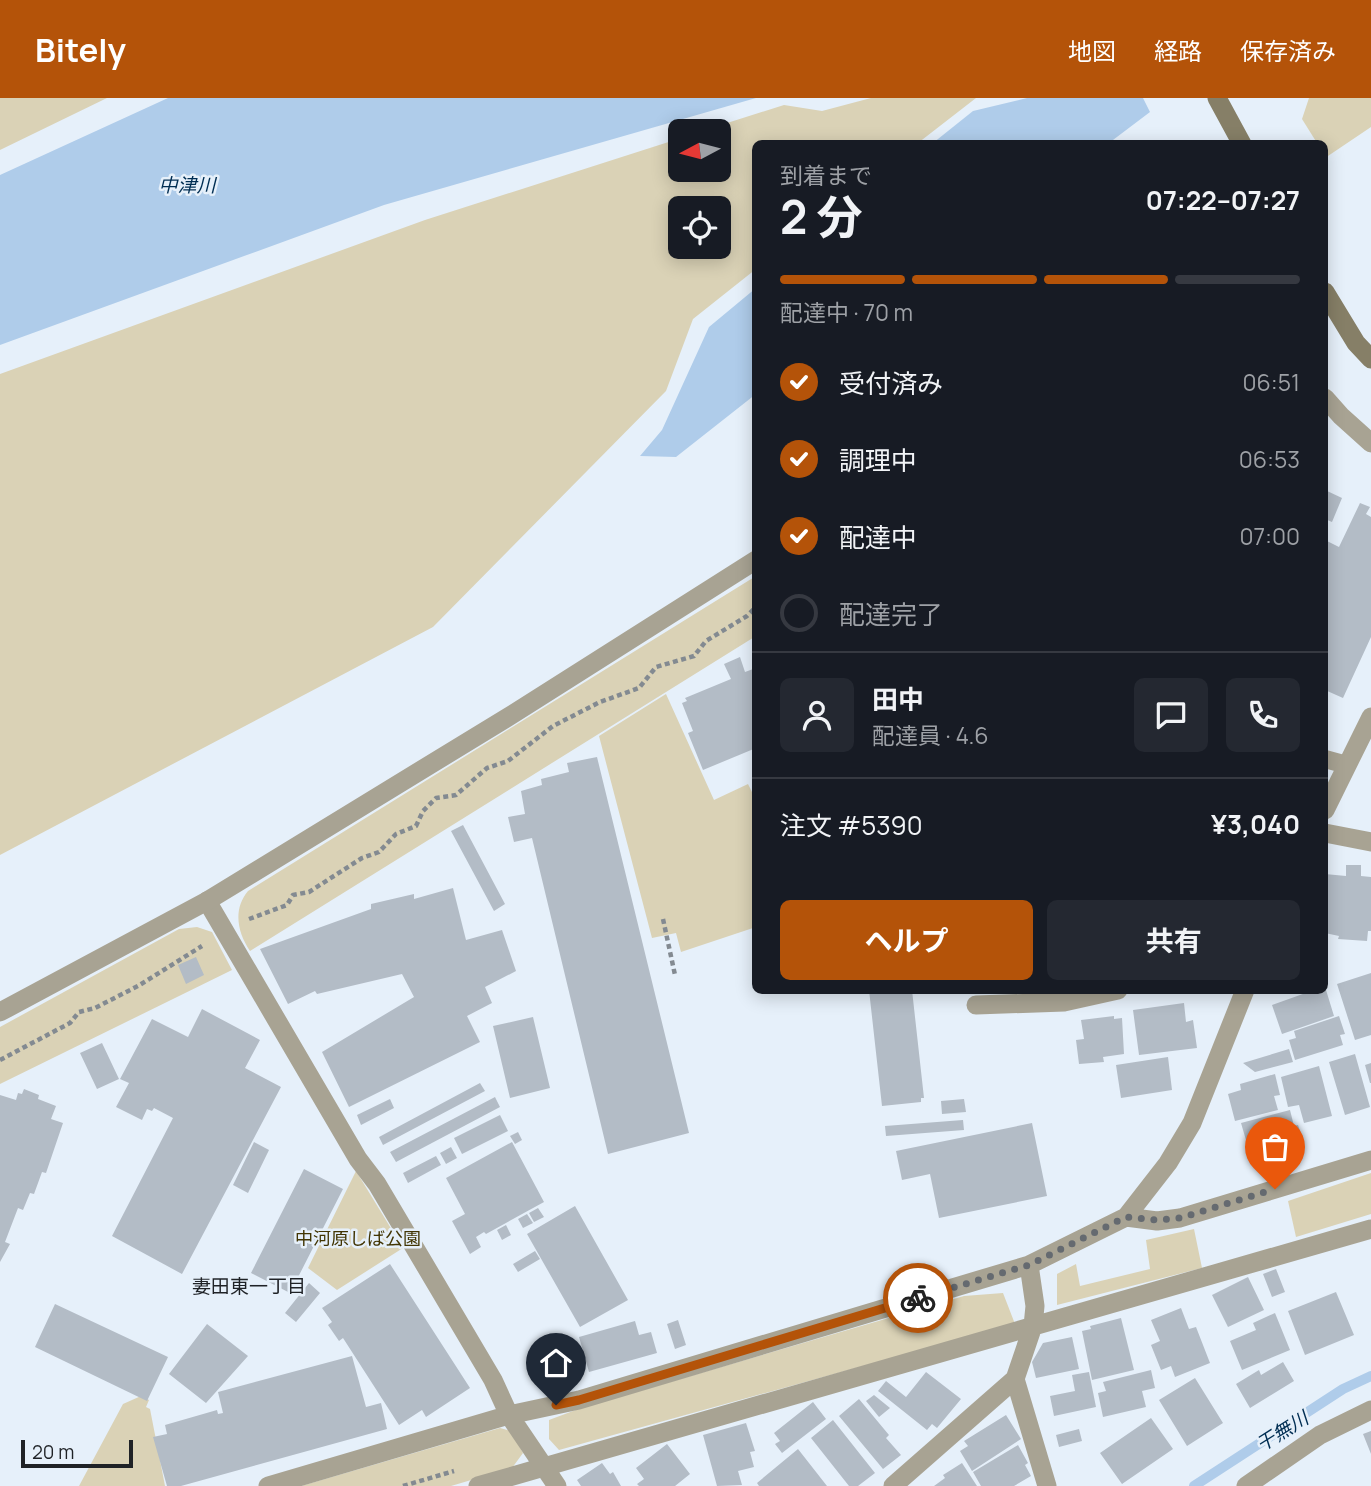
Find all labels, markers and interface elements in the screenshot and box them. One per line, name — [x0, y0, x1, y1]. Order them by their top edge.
text: Bitely — [35, 27, 126, 72]
text: 地図 — [1068, 34, 1116, 67]
text: 経路 — [1154, 34, 1202, 67]
text: 保存済み — [1240, 34, 1336, 67]
north arrow — [668, 119, 732, 182]
map controls — [668, 119, 731, 259]
text: 到着まで — [780, 159, 872, 191]
water label: 中津川 — [158, 172, 217, 198]
text: 07:22–07:27 — [1146, 182, 1300, 218]
text: 2 分 — [780, 185, 863, 248]
button: locate — [668, 196, 731, 259]
text: 配達中 · 70 m — [780, 296, 913, 328]
icon: check — [780, 363, 818, 401]
text: 受付済み — [839, 365, 943, 401]
text: 06:51 — [1243, 366, 1300, 398]
icon: check — [780, 440, 818, 478]
text: 調理中 — [839, 442, 917, 478]
text: 06:53 — [1239, 443, 1300, 475]
icon: check — [780, 517, 818, 555]
text: 配達中 — [839, 519, 917, 555]
text: 07:00 — [1239, 520, 1300, 552]
text: 配達完了 — [839, 596, 943, 632]
button: person — [780, 678, 854, 752]
button: chat — [1134, 678, 1208, 752]
button: phone — [1226, 678, 1300, 752]
text: 田中 — [872, 681, 924, 717]
text: 配達員 · 4.6 — [872, 719, 989, 751]
text: ¥3,040 — [1211, 806, 1300, 842]
text: 注文 #5390 — [780, 807, 923, 843]
button: ヘルプ — [780, 900, 1033, 980]
button: 共有 — [1047, 900, 1300, 980]
pin — [1245, 1117, 1305, 1189]
icon: bag — [1256, 1128, 1294, 1166]
park label: 中河原しば公園 — [295, 1226, 421, 1250]
courier — [883, 1263, 953, 1333]
district label: 妻田東一丁目 — [192, 1273, 306, 1299]
icon: bike — [899, 1279, 937, 1317]
pin — [526, 1333, 586, 1405]
icon: home — [537, 1344, 575, 1382]
water label: 干無川 — [1251, 1404, 1315, 1457]
scale bar — [21, 1437, 133, 1469]
text: 20 m — [32, 1439, 74, 1465]

